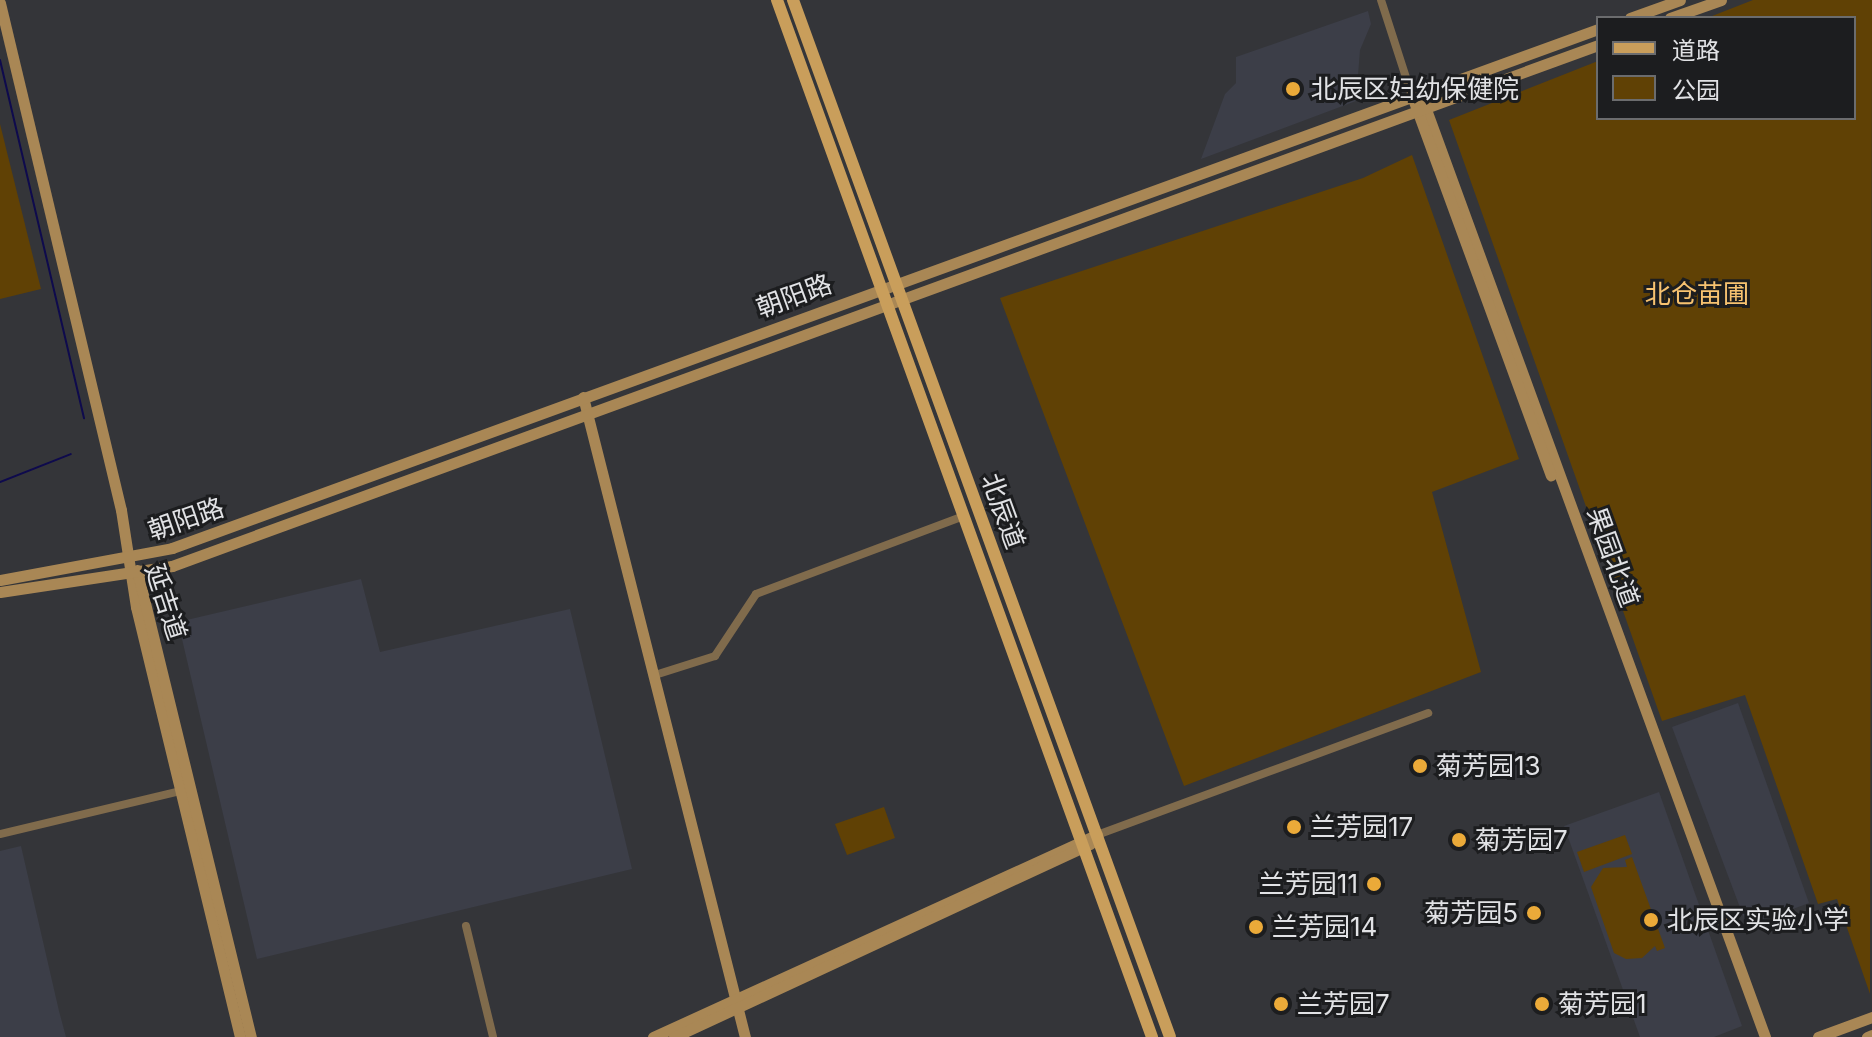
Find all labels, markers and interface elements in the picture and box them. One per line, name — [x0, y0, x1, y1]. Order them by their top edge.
legend — [1596, 16, 1856, 120]
text: 道路 — [1672, 36, 1720, 65]
place label: 北辰区妇幼保健院 — [1311, 73, 1519, 105]
text: 公园 — [1672, 76, 1720, 105]
marker: 北辰区妇幼保健院 — [1282, 78, 1304, 100]
street label: 朝阳路 — [752, 268, 836, 324]
park label: 北仓苗圃 — [1645, 278, 1749, 310]
street label: 北辰道 — [975, 469, 1031, 553]
street label: 朝阳路 — [144, 492, 228, 546]
street label: 果园北道 — [1581, 503, 1645, 611]
street label: 延吉道 — [139, 560, 193, 644]
place label: 菊芳园13 — [1436, 750, 1541, 782]
marker: 菊芳园13 — [1411, 757, 1429, 775]
place label: 兰芳园17 — [1310, 811, 1413, 843]
marker: 兰芳园17 — [1285, 818, 1303, 836]
place label: 菊芳园7 — [1475, 824, 1568, 856]
marker: 菊芳园7 — [1450, 831, 1468, 849]
place label: 兰芳园11 — [1259, 868, 1358, 900]
marker: 兰芳园11 — [1365, 875, 1383, 893]
place label: 菊芳园5 — [1424, 897, 1518, 929]
marker: 菊芳园5 — [1525, 904, 1543, 922]
place label: 北辰区实验小学 — [1667, 904, 1849, 936]
place label: 兰芳园14 — [1272, 911, 1377, 943]
marker: 北辰区实验小学 — [1642, 911, 1660, 929]
marker: 兰芳园14 — [1247, 918, 1265, 936]
place label: 兰芳园7 — [1297, 988, 1390, 1020]
place label: 菊芳园1 — [1558, 988, 1647, 1020]
marker: 兰芳园7 — [1272, 995, 1290, 1013]
marker: 菊芳园1 — [1533, 995, 1551, 1013]

